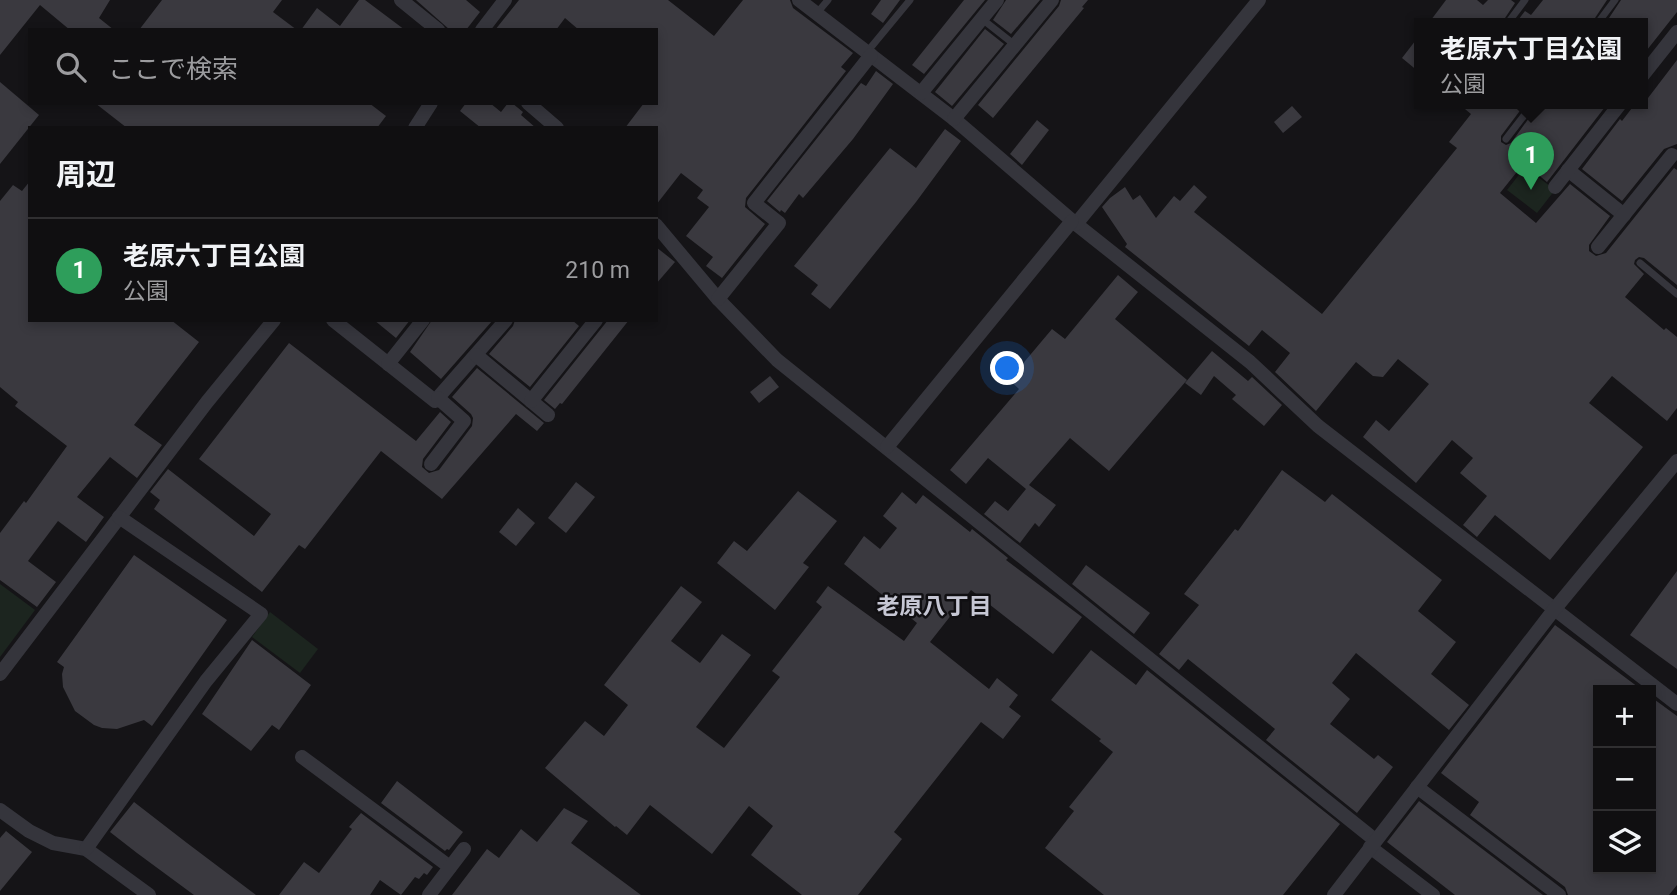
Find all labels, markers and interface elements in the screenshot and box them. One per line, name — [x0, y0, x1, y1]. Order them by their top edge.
popup — [1414, 18, 1648, 109]
search box — [28, 28, 658, 105]
text: 老原六丁目公園 — [1440, 34, 1622, 64]
icon: search — [52, 48, 90, 86]
text: ここで検索 — [108, 54, 238, 84]
text: 公園 — [1440, 71, 1486, 98]
pin: 1 — [1508, 132, 1554, 190]
text: 周辺 — [56, 157, 116, 192]
text: 老原六丁目公園 — [123, 241, 305, 271]
text: 1 — [72, 257, 86, 284]
text: 210 m — [565, 257, 630, 284]
text: 公園 — [123, 278, 169, 305]
your location — [990, 351, 1024, 385]
district label: 老原八丁目 — [877, 593, 992, 620]
map controls — [1593, 685, 1656, 874]
button: + — [1593, 685, 1656, 748]
button: − — [1593, 748, 1656, 811]
button: layers — [1593, 811, 1656, 874]

